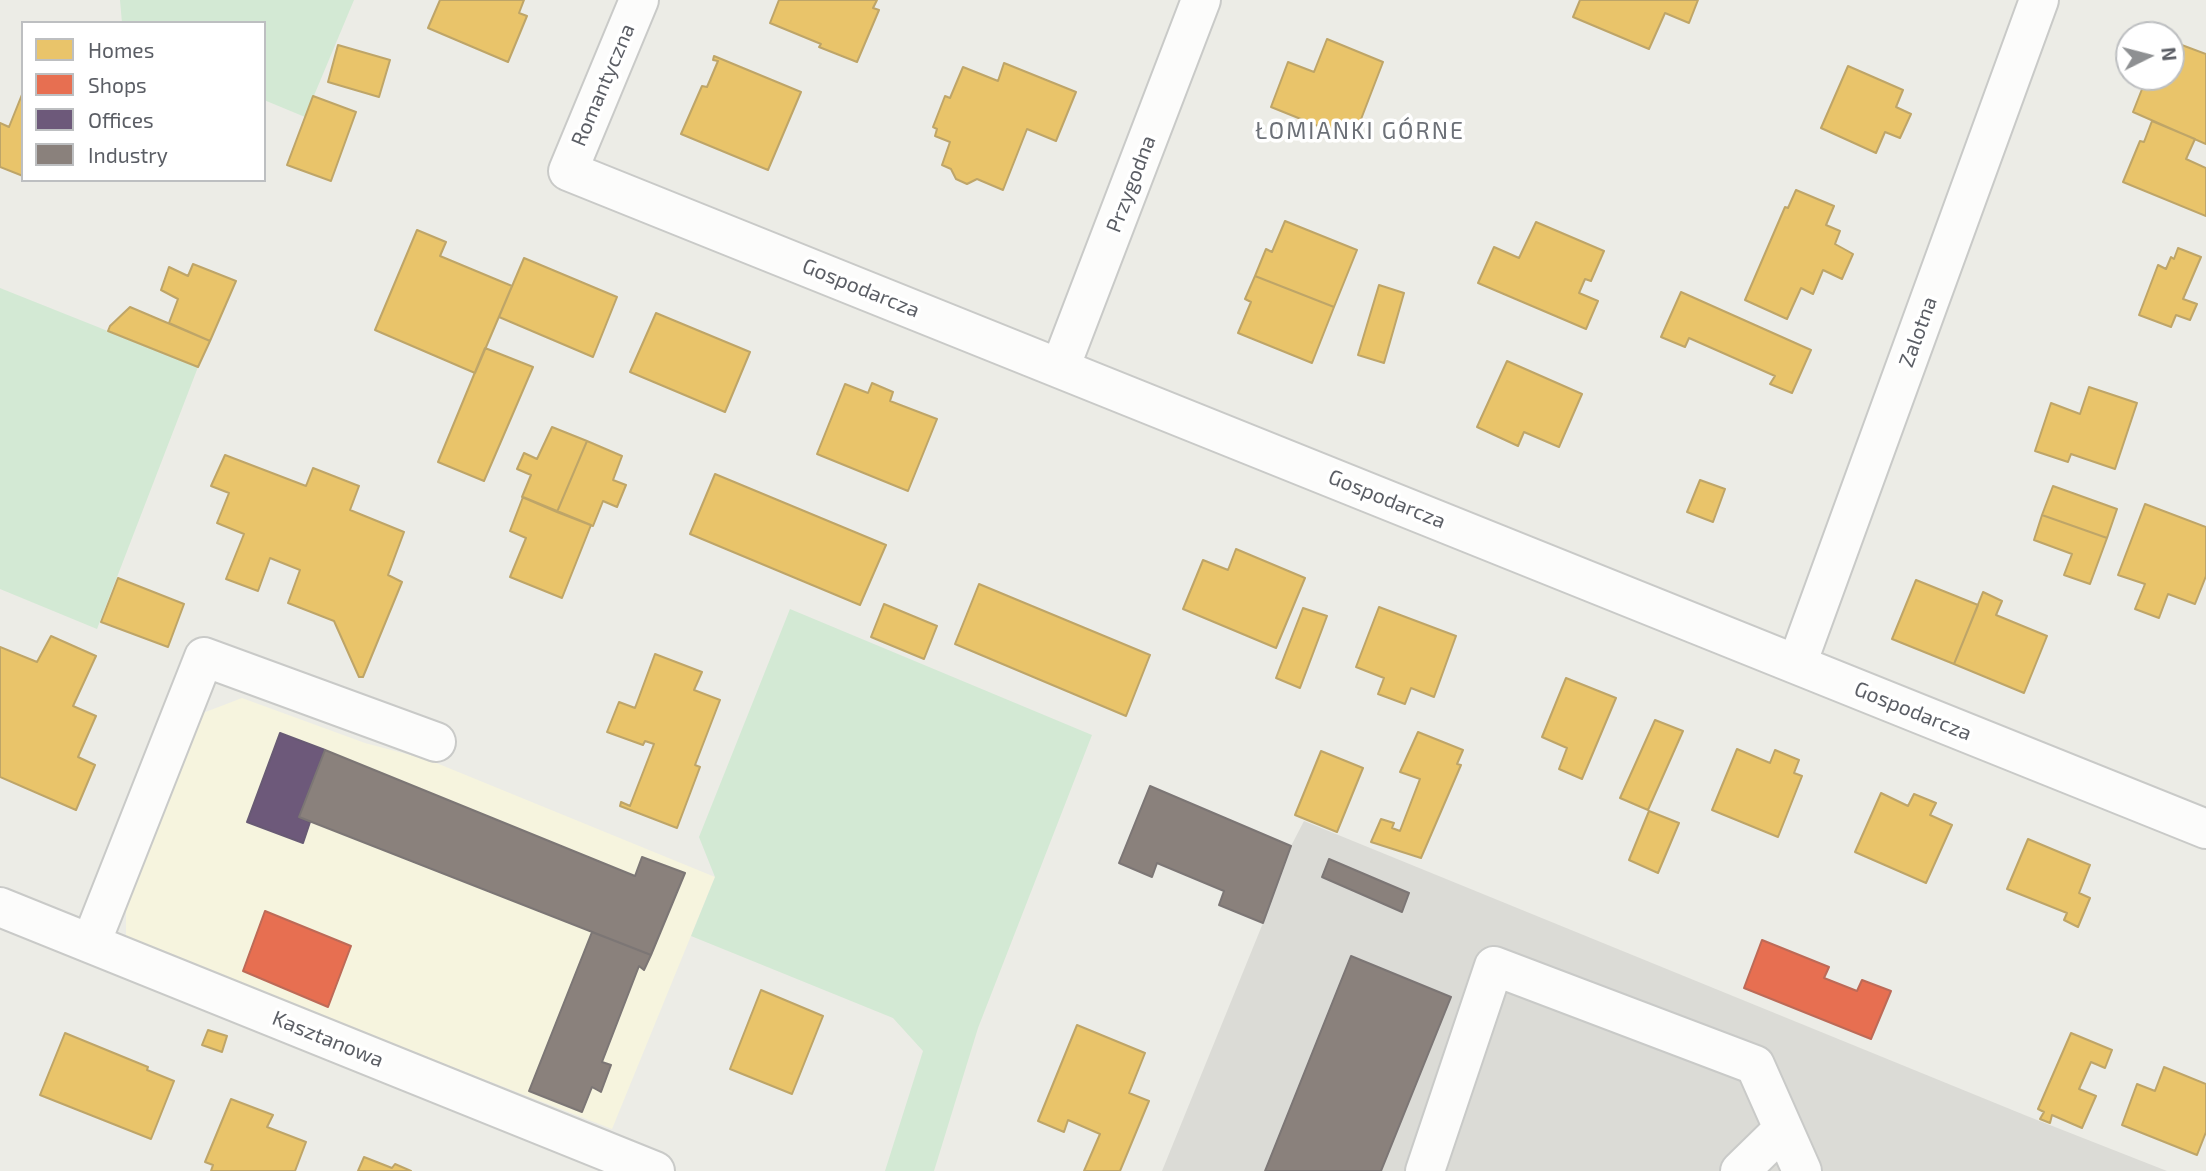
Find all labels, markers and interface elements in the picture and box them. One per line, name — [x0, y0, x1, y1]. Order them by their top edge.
street label: Romantyczna — [566, 20, 640, 150]
legend — [21, 21, 266, 182]
north arrow — [2115, 21, 2185, 91]
text: Homes — [88, 37, 154, 62]
text: N — [2157, 46, 2182, 62]
text: Shops — [88, 72, 147, 97]
text: Offices — [88, 107, 154, 132]
district label: ŁOMIANKI GÓRNE — [1257, 117, 1463, 145]
street label: Przygodna — [1101, 132, 1161, 236]
text: Industry — [88, 142, 168, 167]
street label: Gospodarcza — [799, 253, 923, 323]
street label: Zalotna — [1894, 293, 1942, 371]
street label: Gospodarcza — [1325, 464, 1449, 534]
street label: Gospodarcza — [1851, 676, 1975, 746]
street label: Kasztanowa — [269, 1005, 387, 1073]

